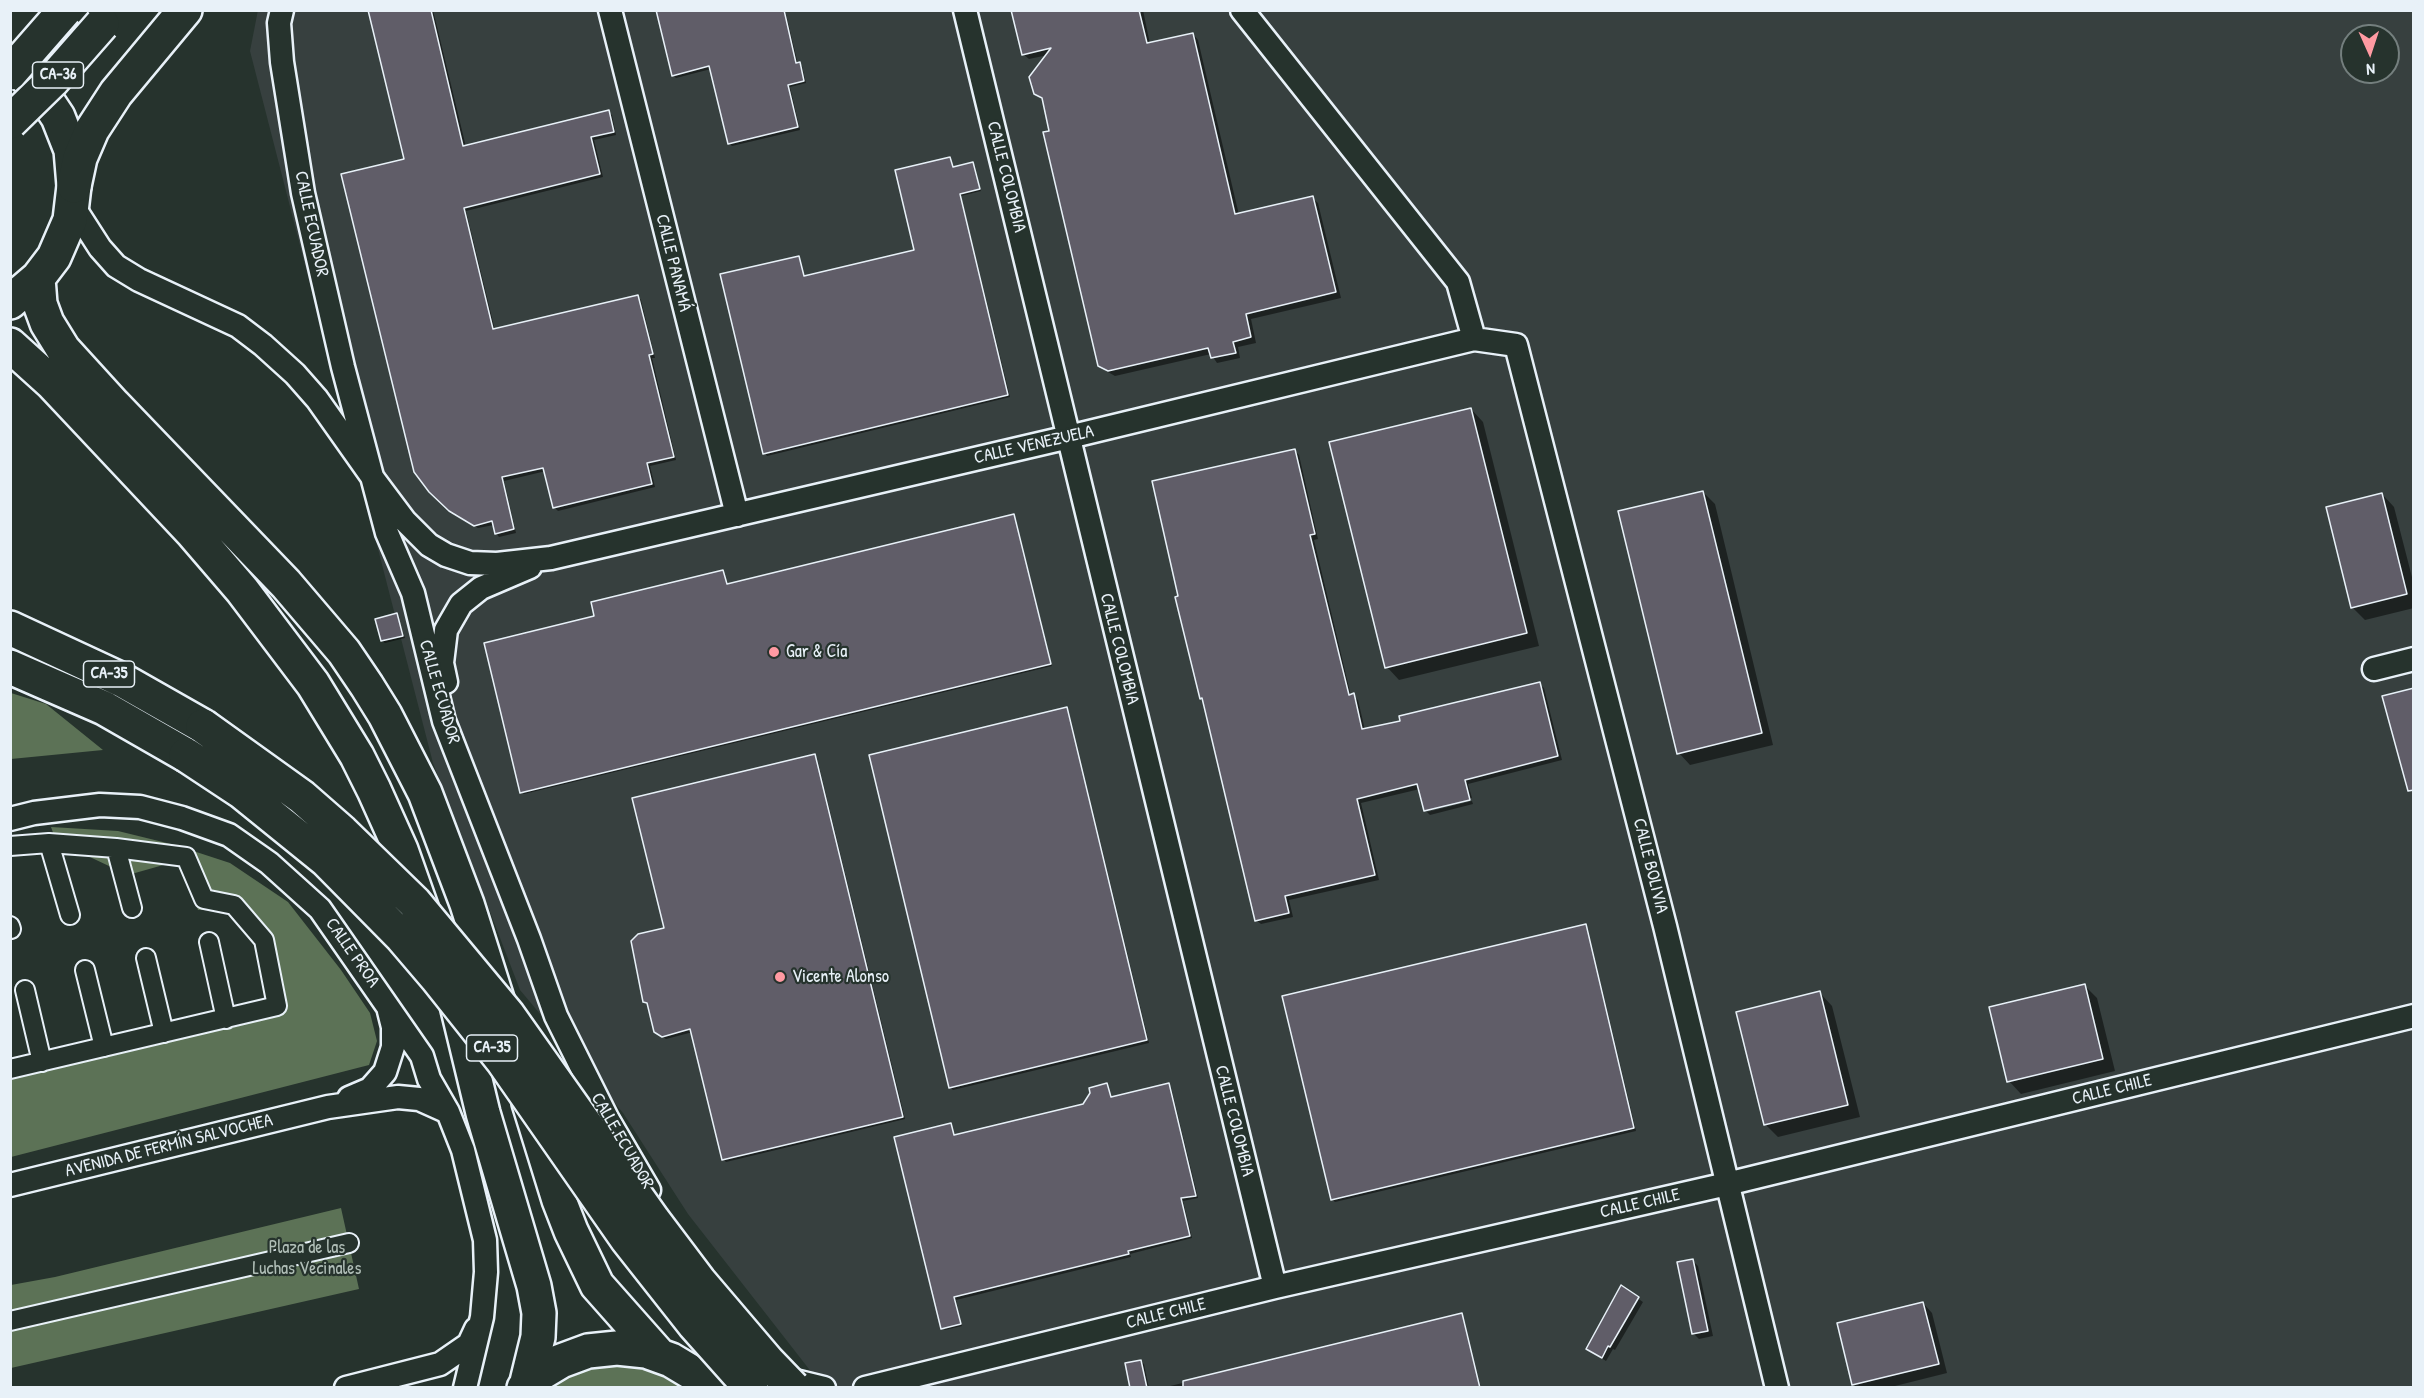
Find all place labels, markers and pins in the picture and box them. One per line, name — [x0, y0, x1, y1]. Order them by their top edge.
place label: Gar & Cía — [786, 641, 847, 663]
marker: Gar & Cía — [767, 645, 781, 659]
place label: Vicente Alonso — [792, 966, 889, 988]
marker: Vicente Alonso — [773, 970, 787, 984]

